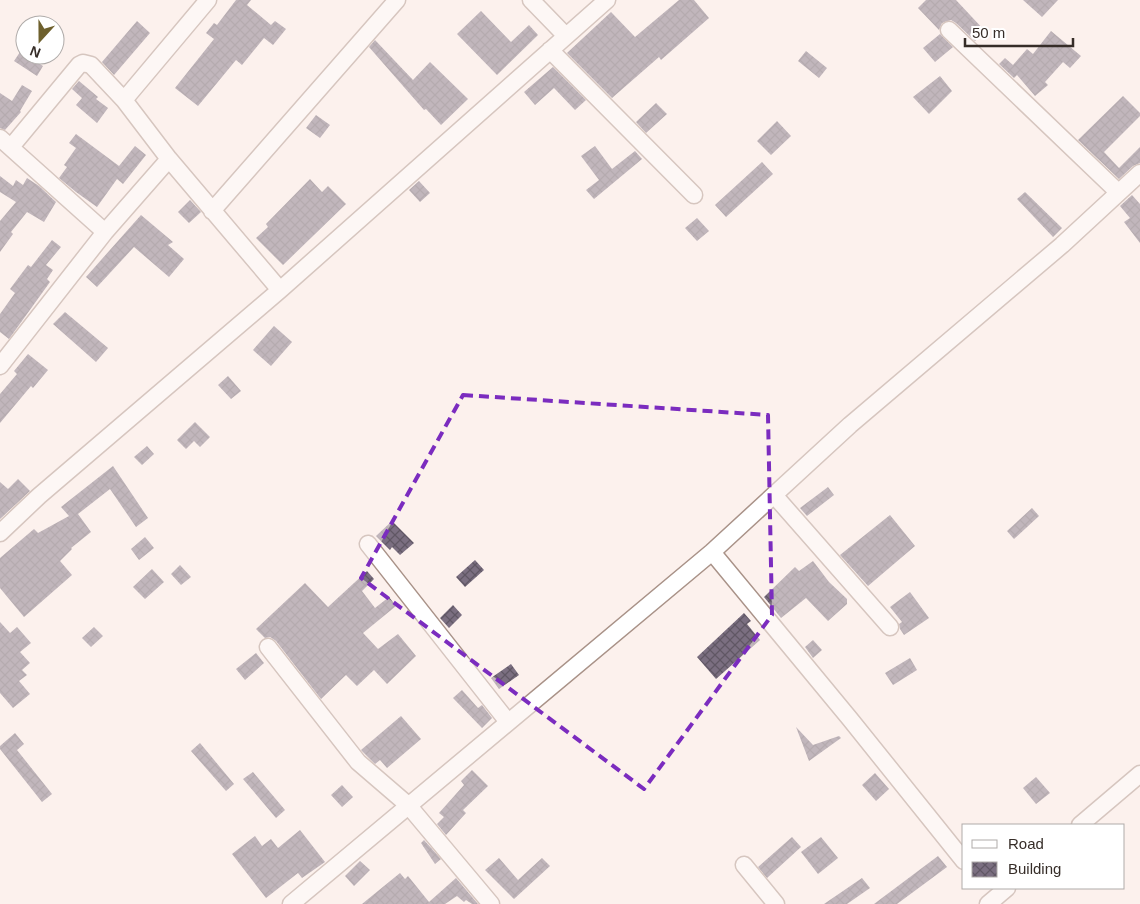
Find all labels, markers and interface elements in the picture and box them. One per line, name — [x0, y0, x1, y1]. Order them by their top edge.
north arrow — [15, 15, 65, 65]
scale bar — [965, 15, 1072, 47]
text: 50 m — [972, 24, 1005, 41]
text: N — [28, 43, 43, 61]
legend — [962, 824, 1125, 889]
text: Road — [1008, 835, 1044, 852]
text: Building — [1008, 860, 1061, 877]

